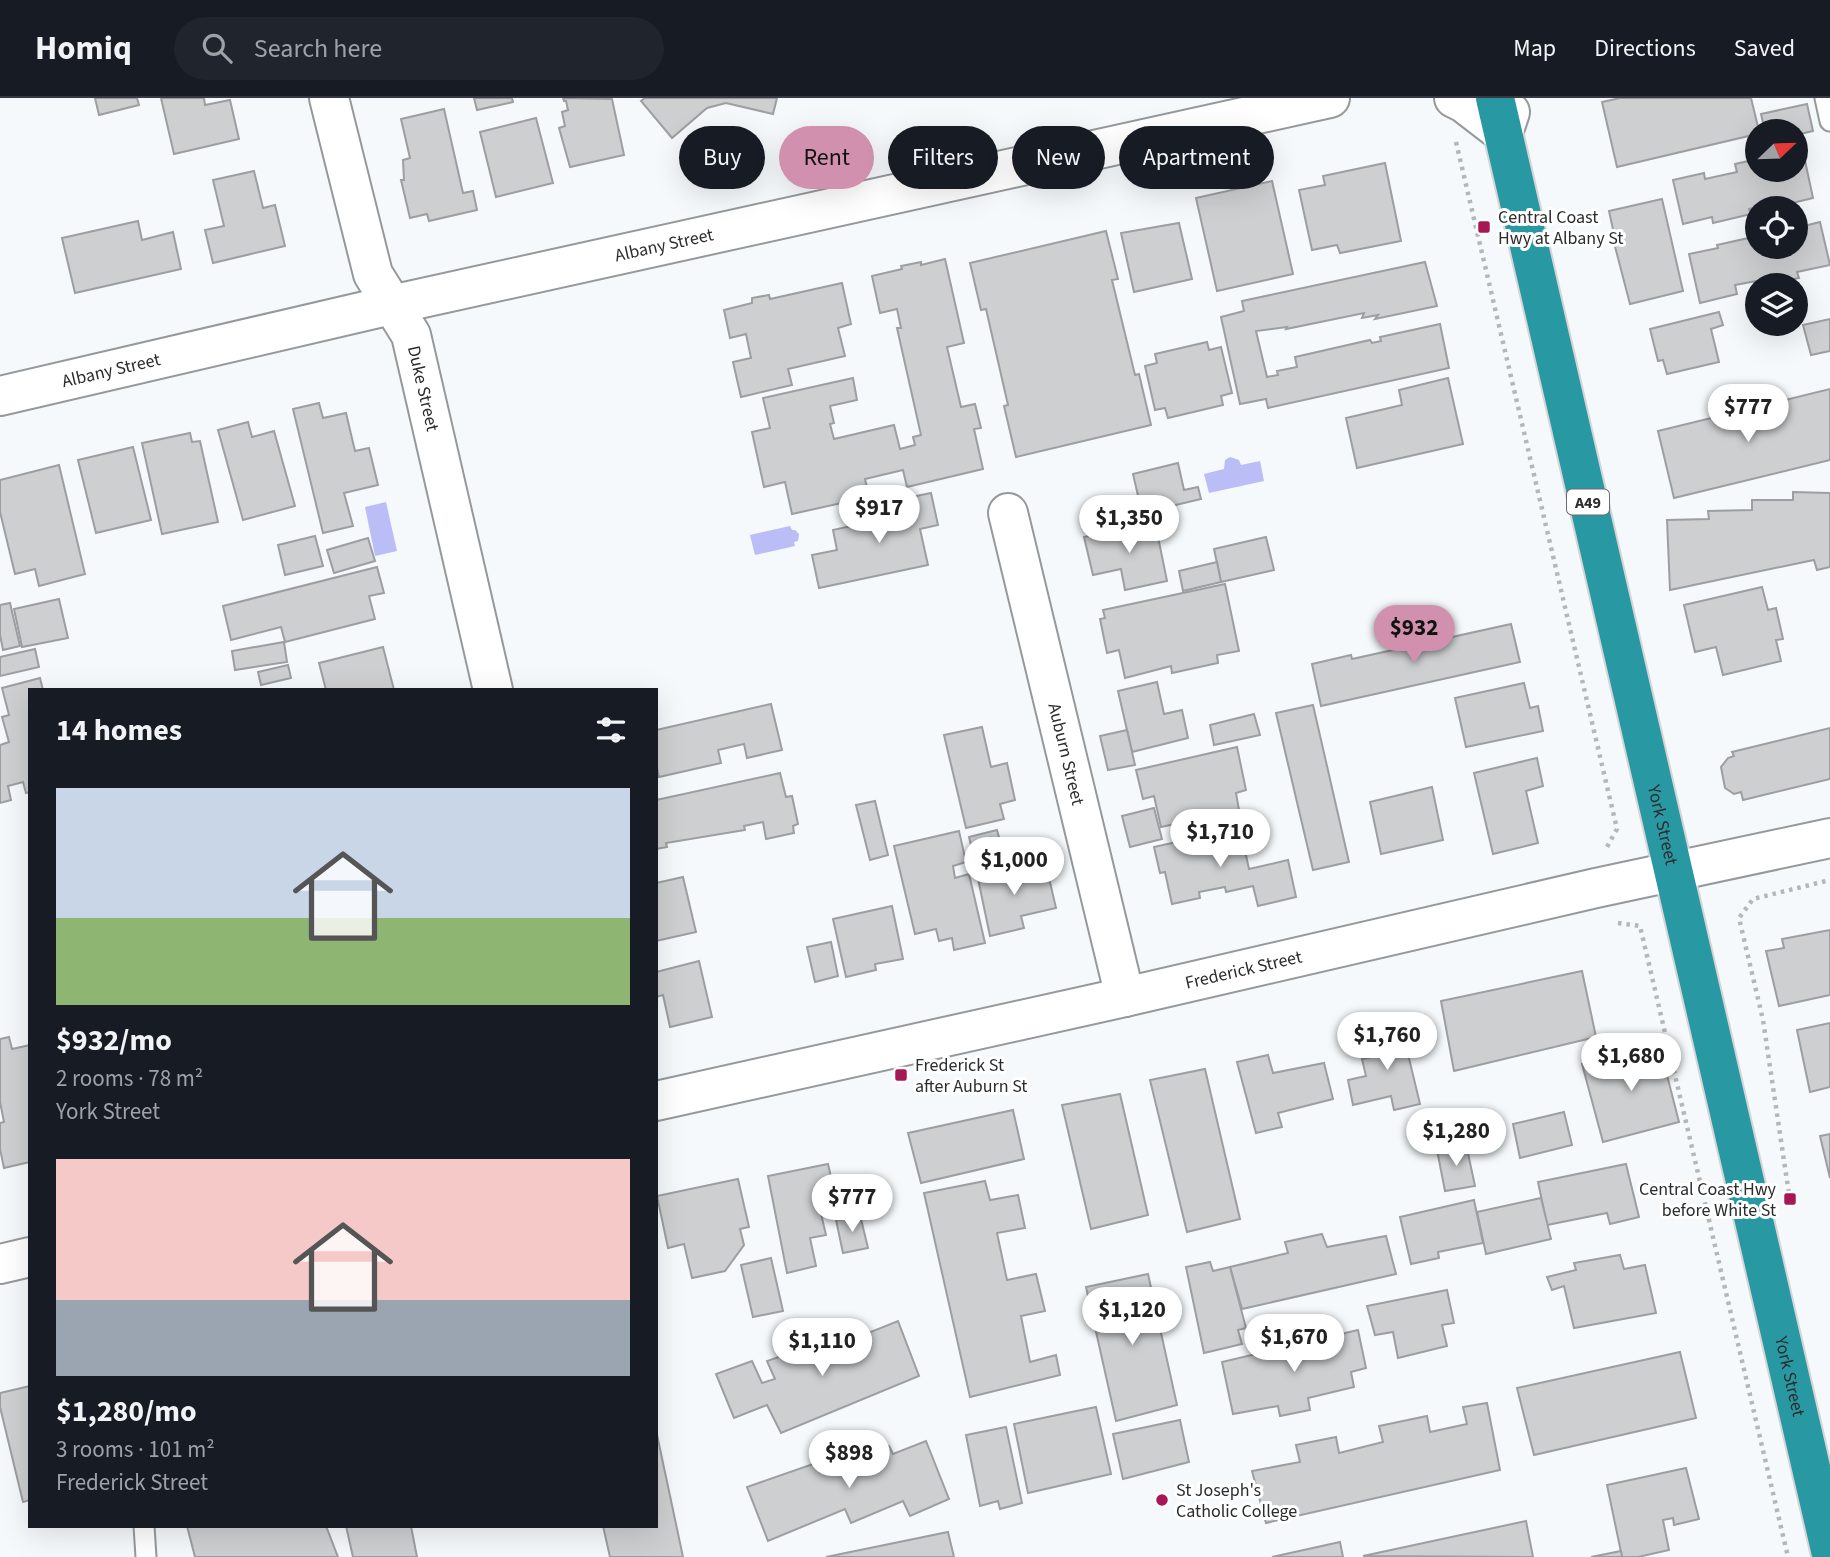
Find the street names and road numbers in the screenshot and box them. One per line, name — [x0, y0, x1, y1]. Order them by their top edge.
street label: Albany Street — [612, 222, 716, 268]
street label: Duke Street — [401, 343, 445, 434]
street label: Albany Street — [60, 347, 163, 394]
road number: A49 — [1567, 490, 1609, 514]
street label: Auburn Street — [1041, 701, 1090, 808]
street label: York Street — [1641, 782, 1684, 868]
street label: Frederick Street — [1183, 944, 1304, 996]
street label: York Street — [1768, 1333, 1811, 1419]

